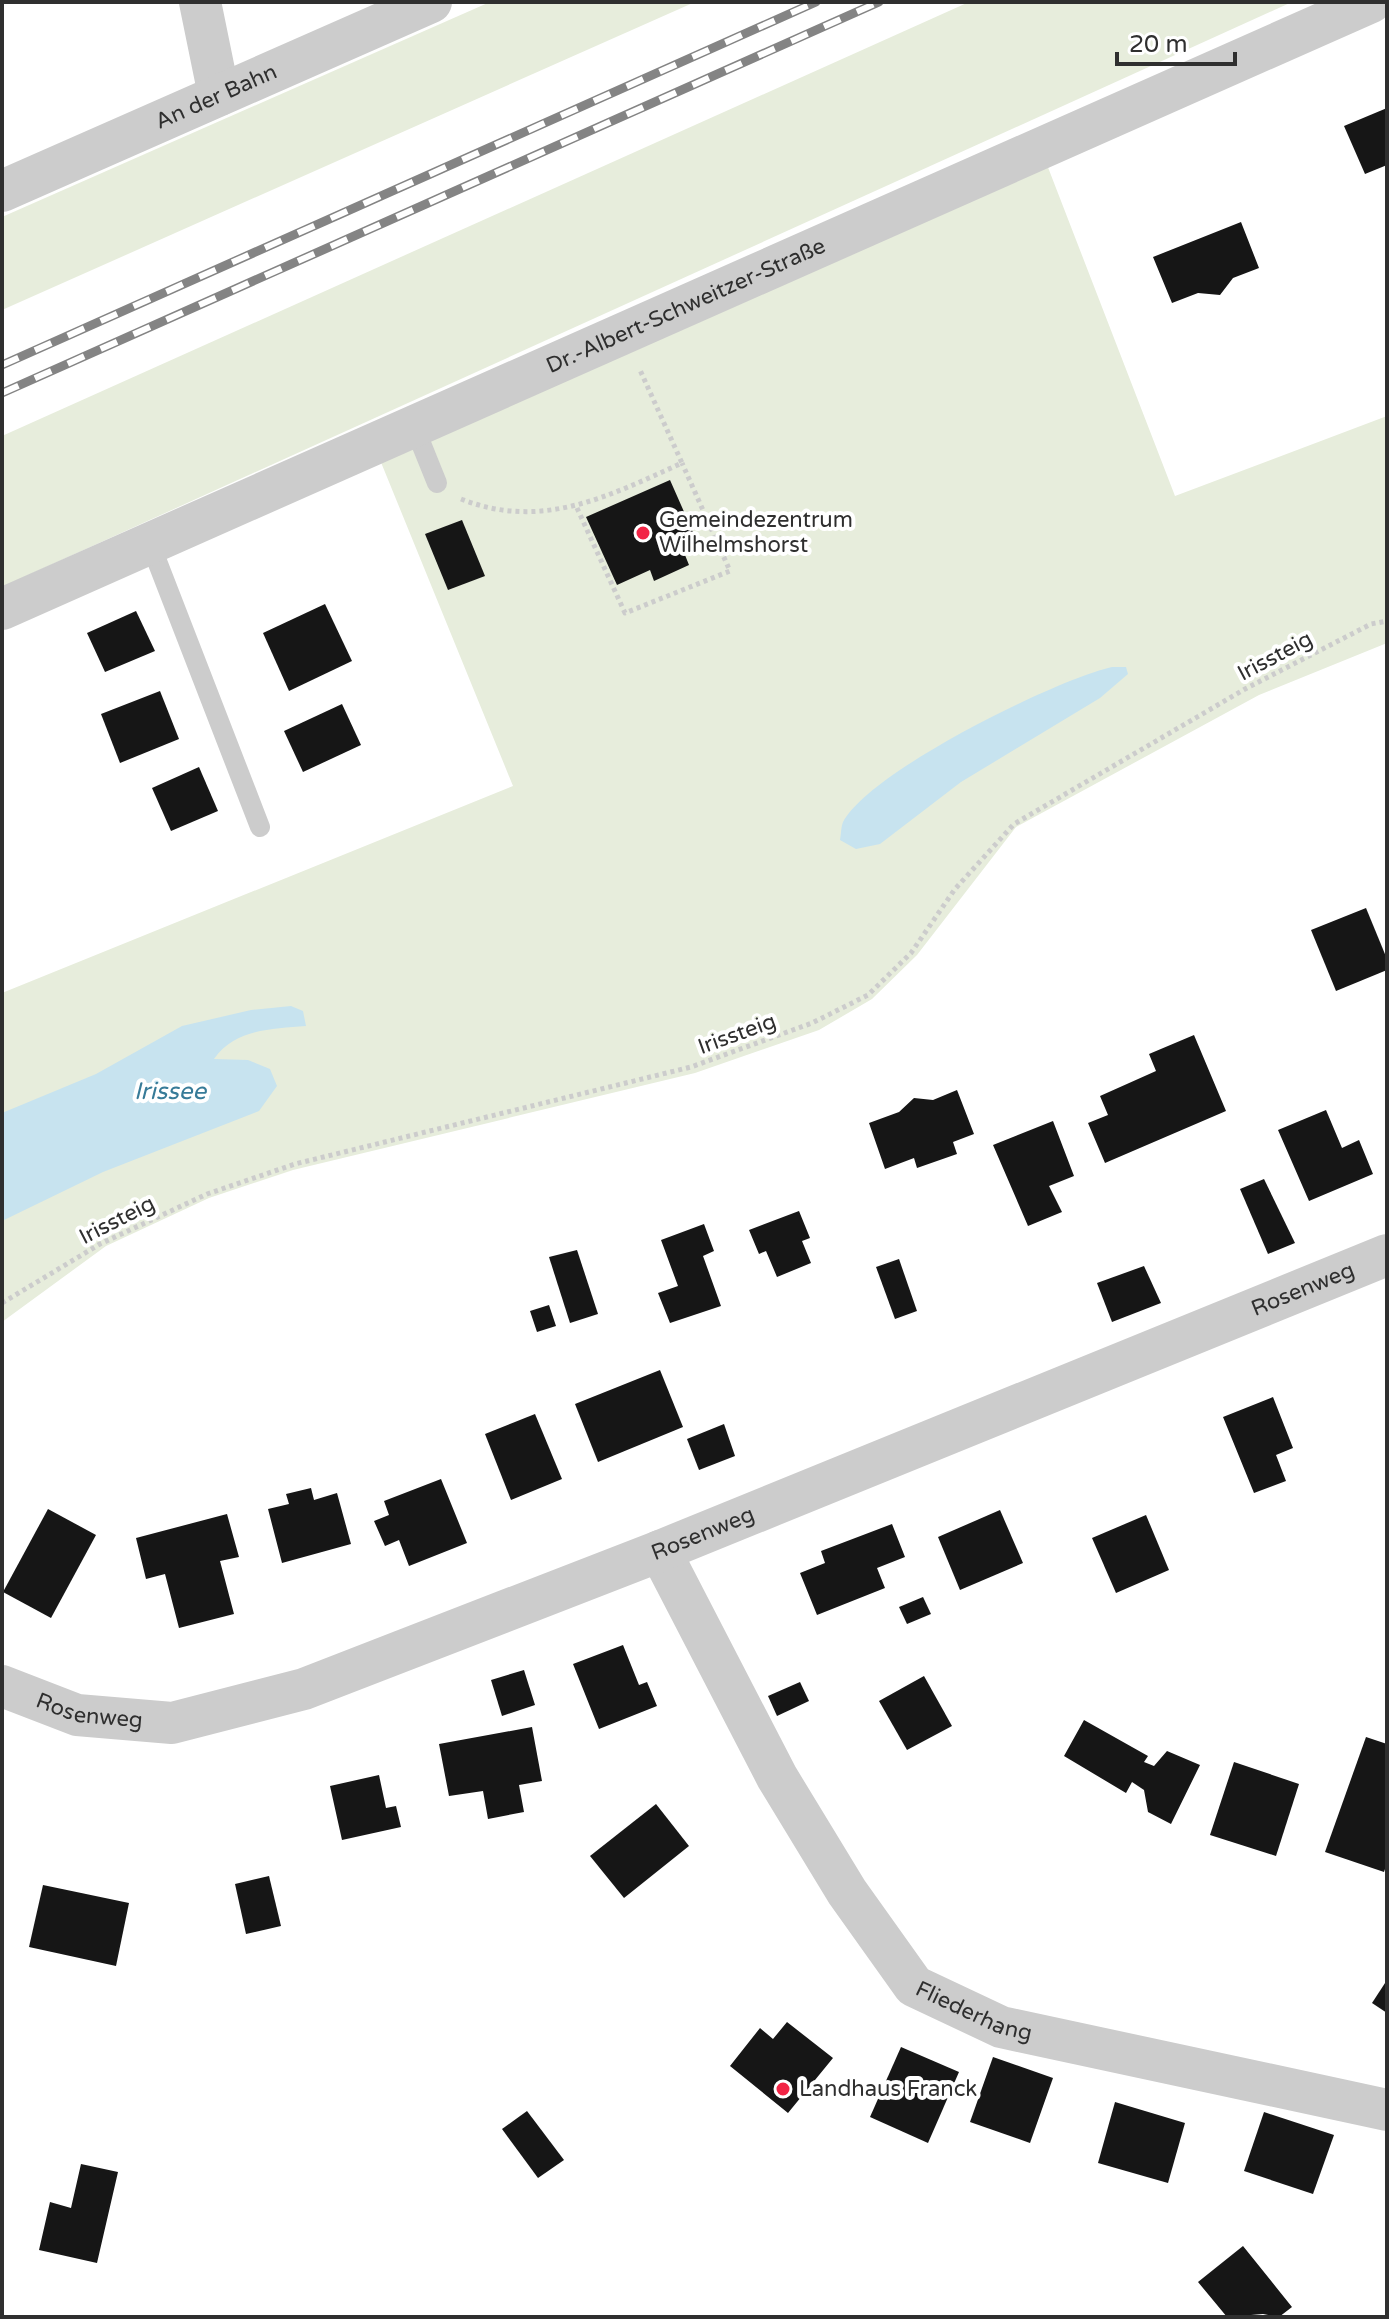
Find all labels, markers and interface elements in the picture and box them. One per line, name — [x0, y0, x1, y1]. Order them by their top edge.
scale bar — [1117, 16, 1235, 66]
text: 20 m — [1129, 30, 1187, 59]
street label: An der Bahn — [151, 58, 281, 135]
street label: Dr.-Albert-Schweitzer-Straße — [542, 233, 829, 379]
place label: Gemeindezentrum Wilhelmshorst — [659, 507, 853, 558]
marker: Gemeindezentrum Wilhelmshorst — [634, 524, 652, 542]
street label: Irissteig — [1233, 625, 1317, 687]
street label: Irissteig — [694, 1008, 780, 1060]
water label: Irissee — [134, 1077, 207, 1106]
street label: Irissteig — [75, 1190, 159, 1250]
street label: Rosenweg — [1248, 1257, 1358, 1322]
street label: Rosenweg — [648, 1501, 758, 1566]
street label: Rosenweg — [32, 1687, 144, 1733]
street label: Fliederhang — [911, 1976, 1035, 2046]
place label: Landhaus Franck — [799, 2076, 977, 2102]
marker: Landhaus Franck — [774, 2080, 792, 2098]

